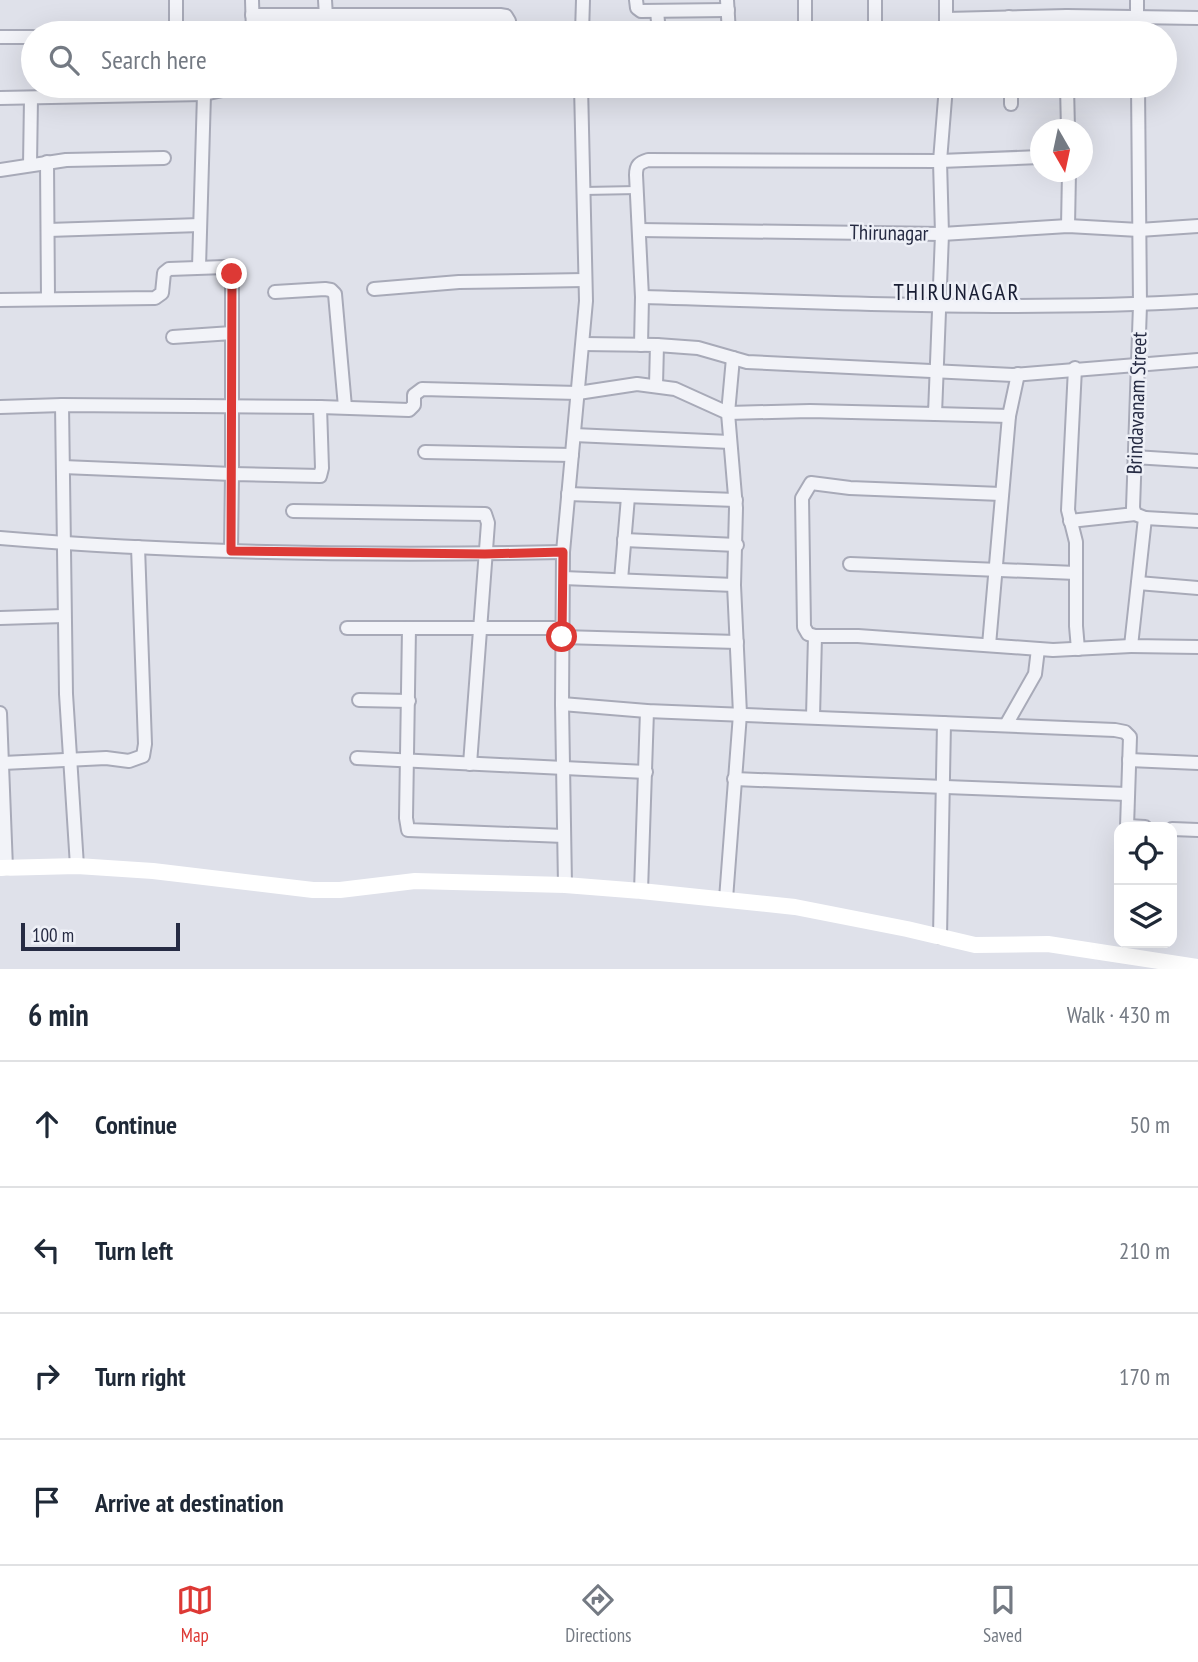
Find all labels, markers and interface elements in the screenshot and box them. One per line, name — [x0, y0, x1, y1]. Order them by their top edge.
search box — [21, 21, 1177, 98]
icon: search — [45, 41, 83, 79]
text: Search here — [101, 43, 207, 76]
north arrow — [1030, 119, 1093, 182]
street label: Thirunagar — [849, 218, 929, 247]
route end — [216, 258, 247, 289]
district label: THIRUNAGAR — [894, 277, 1021, 306]
street label: Brindavanam Street — [1121, 331, 1152, 475]
route start — [546, 621, 577, 652]
map controls — [1114, 822, 1177, 948]
button: locate — [1114, 822, 1177, 885]
button: layers — [1114, 885, 1177, 948]
scale bar — [21, 920, 180, 952]
text: 100 m — [32, 923, 74, 947]
text: 6 min — [28, 995, 89, 1034]
text: Walk · 430 m — [1067, 1000, 1170, 1029]
icon: ahead — [28, 1105, 66, 1143]
text: Continue — [95, 1108, 177, 1141]
text: 50 m — [1129, 1110, 1170, 1139]
icon: left — [28, 1231, 66, 1269]
text: Turn left — [95, 1234, 173, 1267]
text: 210 m — [1119, 1236, 1170, 1265]
icon: right — [28, 1357, 66, 1395]
text: Turn right — [95, 1360, 186, 1393]
text: 170 m — [1119, 1362, 1170, 1391]
icon: arrive — [28, 1483, 66, 1521]
text: Arrive at destination — [95, 1486, 284, 1519]
tab: Map — [176, 1581, 214, 1647]
tab: Directions — [565, 1581, 631, 1647]
tab: Saved — [983, 1581, 1022, 1647]

